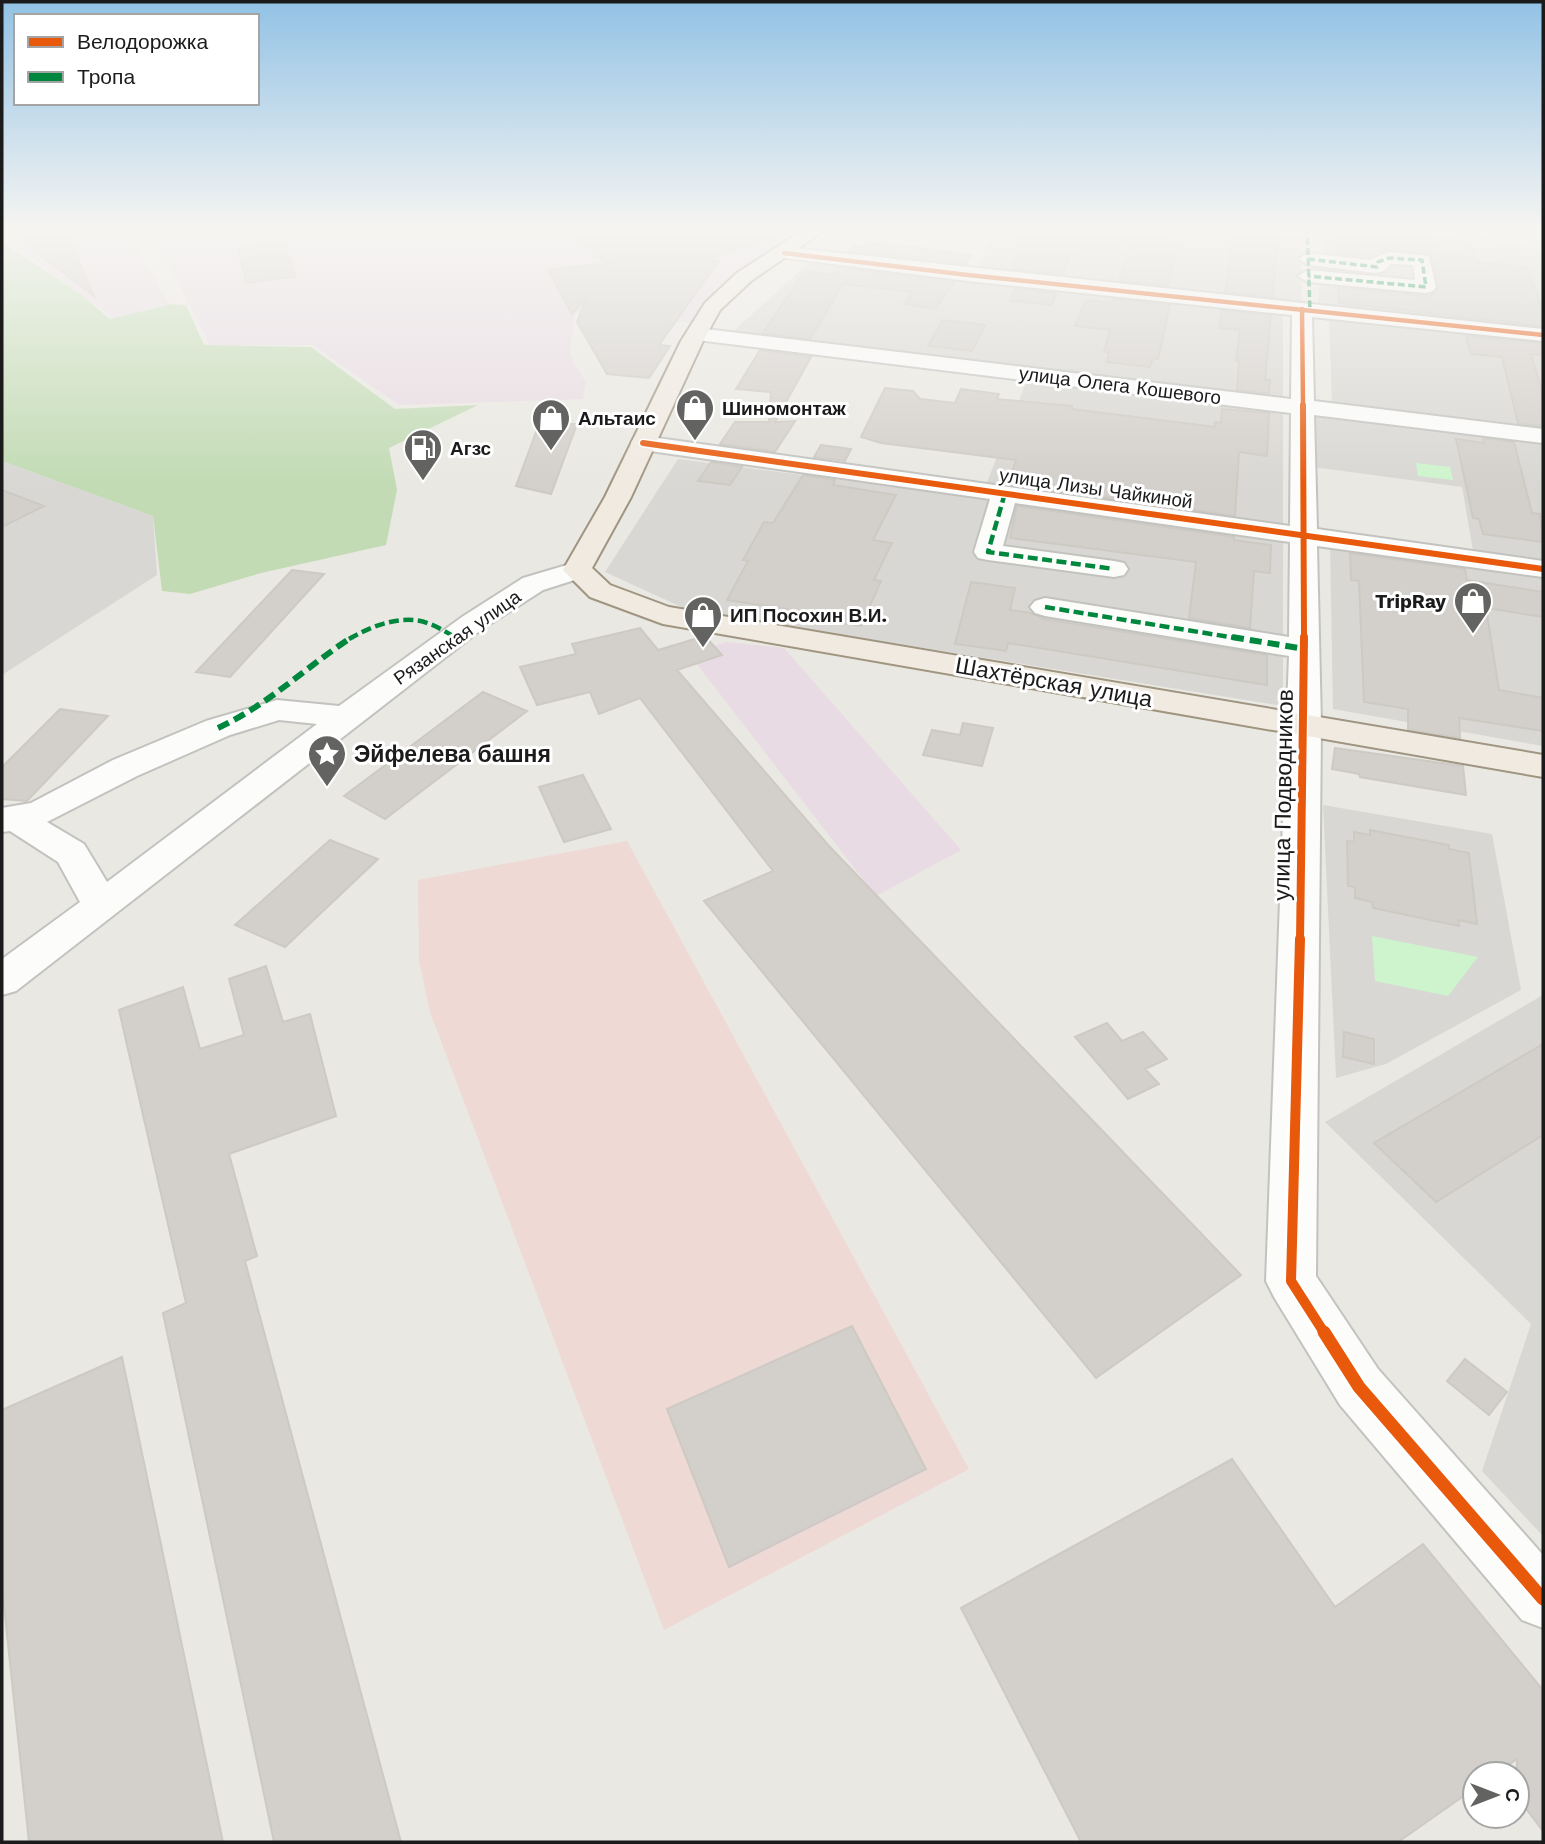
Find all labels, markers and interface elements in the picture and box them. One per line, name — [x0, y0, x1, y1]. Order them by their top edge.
legend — [14, 14, 259, 105]
text: Велодорожка — [77, 29, 208, 54]
text: Тропа — [77, 64, 135, 89]
street label: улица Олега Кошевого — [1018, 362, 1222, 409]
shop icon: Шиномонтаж — [674, 387, 716, 442]
shop icon: Альтаис — [530, 397, 572, 452]
place label: Шиномонтаж — [722, 397, 846, 420]
place label: Альтаис — [578, 407, 656, 430]
fuel station icon: Агзс — [402, 427, 444, 482]
place label: Агзс — [450, 437, 492, 460]
street label: улица Лизы Чайкиной — [998, 464, 1194, 513]
shop icon: TripRay — [1452, 580, 1494, 635]
street label: Рязанская улица — [389, 585, 526, 690]
place label: TripRay — [1375, 590, 1446, 613]
shop icon: ИП Посохин В.И. — [682, 594, 724, 649]
place label: ИП Посохин В.И. — [730, 604, 887, 627]
street label: Шахтёрская улица — [953, 652, 1155, 713]
street label: улица Подводников — [1268, 689, 1299, 901]
place icon: Эйфелева башня — [306, 733, 348, 788]
place label: Эйфелева башня — [354, 741, 551, 768]
north arrow — [1461, 1760, 1531, 1830]
text: С — [1501, 1788, 1524, 1802]

